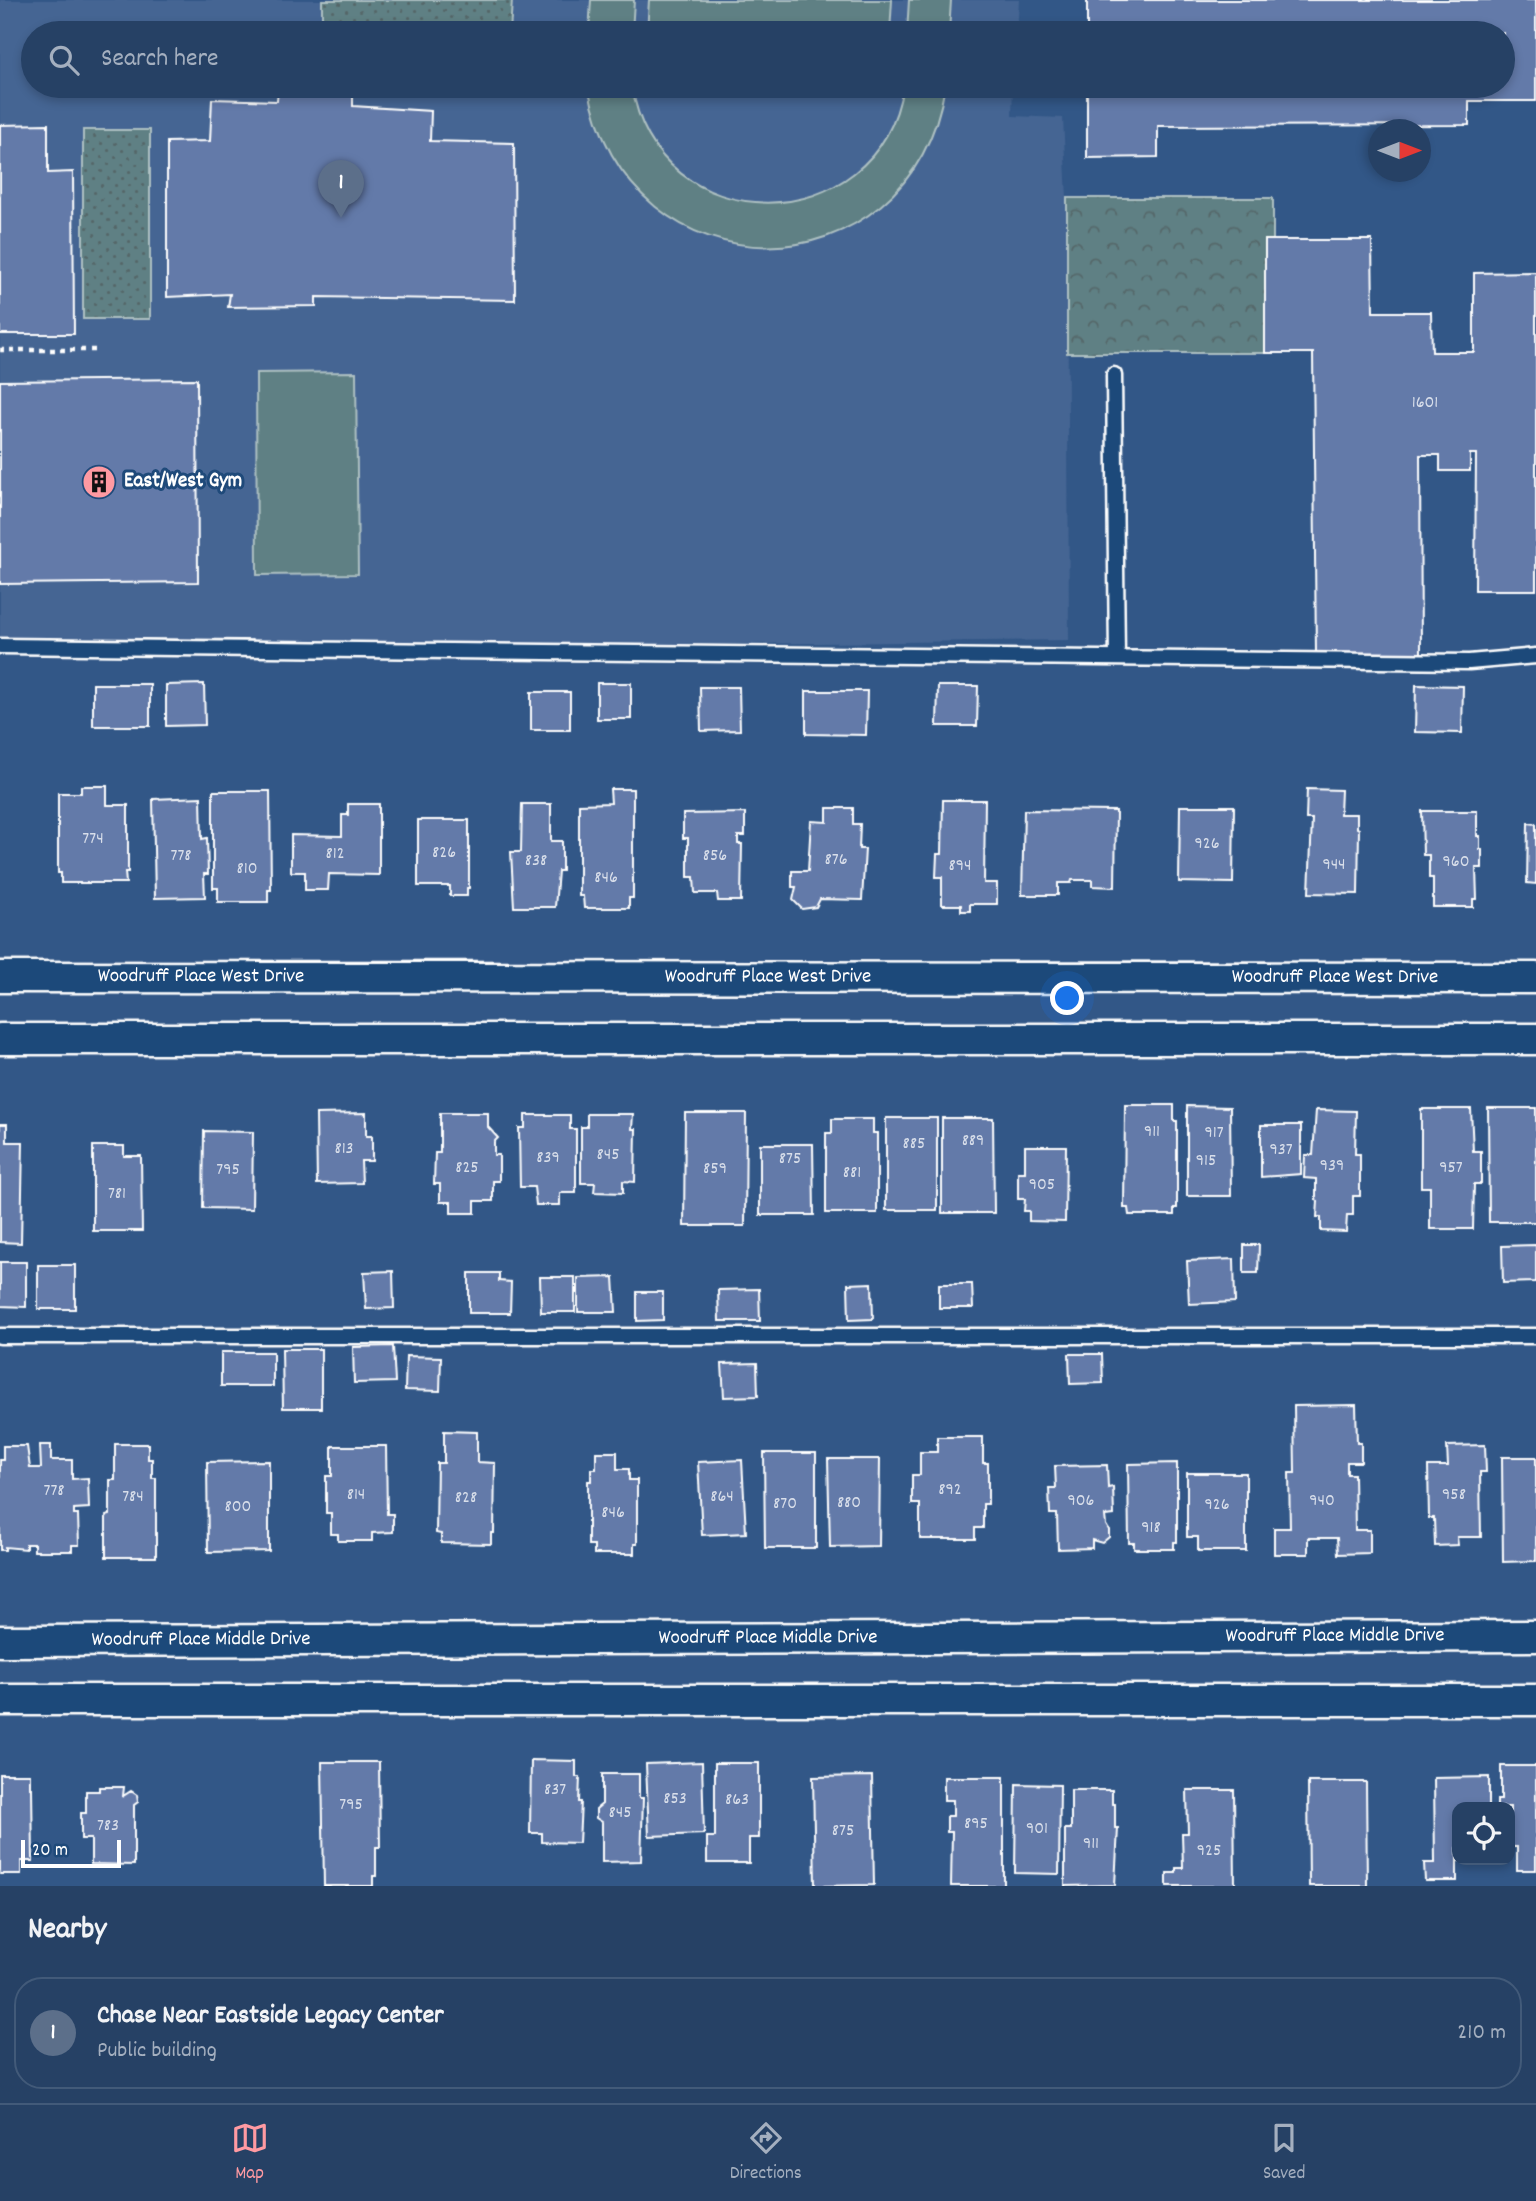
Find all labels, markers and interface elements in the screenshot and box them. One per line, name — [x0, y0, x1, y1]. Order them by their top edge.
search box — [21, 21, 1515, 98]
icon: search — [45, 41, 83, 79]
text: Search here — [101, 41, 219, 78]
north arrow — [1368, 119, 1431, 182]
pin: 1 — [318, 160, 364, 218]
house number: 1601 — [1412, 391, 1438, 416]
building icon: East/West Gym — [80, 463, 118, 501]
place label: East/West Gym — [124, 467, 242, 497]
house number: 774 — [82, 827, 104, 852]
house number: 926 — [1195, 832, 1219, 857]
house number: 826 — [432, 841, 456, 866]
house number: 812 — [325, 842, 345, 867]
house number: 778 — [170, 844, 192, 869]
house number: 856 — [703, 844, 727, 869]
house number: 876 — [825, 848, 847, 873]
house number: 838 — [525, 849, 547, 874]
house number: 960 — [1443, 850, 1469, 875]
house number: 944 — [1322, 853, 1346, 878]
house number: 894 — [949, 854, 971, 879]
house number: 810 — [237, 857, 257, 882]
house number: 846 — [594, 866, 618, 891]
street label: Woodruff Place West Drive — [98, 962, 304, 992]
street label: Woodruff Place West Drive — [665, 962, 871, 993]
street label: Woodruff Place West Drive — [1232, 963, 1438, 993]
your location — [1050, 981, 1084, 1015]
house number: 911 — [1144, 1120, 1160, 1145]
house number: 917 — [1204, 1121, 1224, 1146]
house number: 889 — [962, 1129, 984, 1154]
house number: 885 — [903, 1132, 925, 1157]
house number: 813 — [334, 1137, 354, 1162]
house number: 937 — [1269, 1138, 1293, 1163]
house number: 845 — [596, 1143, 620, 1168]
house number: 839 — [536, 1146, 560, 1171]
house number: 875 — [779, 1147, 801, 1172]
house number: 915 — [1196, 1149, 1216, 1174]
house number: 939 — [1320, 1154, 1344, 1179]
house number: 825 — [455, 1156, 479, 1181]
house number: 957 — [1439, 1156, 1463, 1181]
house number: 859 — [703, 1157, 727, 1182]
house number: 795 — [216, 1158, 240, 1183]
house number: 881 — [843, 1161, 861, 1186]
house number: 905 — [1029, 1173, 1055, 1198]
house number: 781 — [108, 1182, 126, 1207]
house number: 892 — [938, 1478, 962, 1503]
house number: 778 — [43, 1479, 65, 1504]
house number: 814 — [347, 1483, 365, 1508]
house number: 958 — [1442, 1483, 1466, 1508]
house number: 784 — [122, 1485, 144, 1510]
house number: 864 — [710, 1485, 734, 1510]
house number: 828 — [455, 1486, 477, 1511]
house number: 906 — [1068, 1489, 1094, 1514]
house number: 940 — [1309, 1489, 1335, 1514]
house number: 880 — [837, 1491, 861, 1516]
house number: 870 — [773, 1492, 797, 1517]
house number: 926 — [1205, 1493, 1229, 1518]
house number: 800 — [225, 1495, 251, 1520]
house number: 846 — [601, 1501, 625, 1526]
house number: 918 — [1141, 1516, 1161, 1541]
street label: Woodruff Place Middle Drive — [1225, 1621, 1444, 1652]
street label: Woodruff Place Middle Drive — [659, 1623, 877, 1654]
street label: Woodruff Place Middle Drive — [92, 1625, 310, 1656]
house number: 837 — [544, 1778, 566, 1803]
house number: 853 — [663, 1787, 687, 1812]
house number: 863 — [725, 1788, 749, 1813]
house number: 795 — [339, 1793, 363, 1818]
house number: 845 — [608, 1801, 632, 1826]
map controls — [1452, 1802, 1515, 1865]
button: locate — [1452, 1802, 1515, 1865]
house number: 895 — [964, 1812, 988, 1837]
house number: 783 — [97, 1814, 119, 1839]
house number: 901 — [1026, 1817, 1048, 1842]
house number: 875 — [832, 1819, 854, 1844]
house number: 911 — [1083, 1832, 1099, 1857]
scale bar — [21, 1837, 121, 1869]
text: 20 m — [32, 1838, 68, 1865]
house number: 925 — [1197, 1839, 1221, 1864]
text: Nearby — [28, 1910, 106, 1953]
text: Chase Near Eastside Legacy Center — [97, 1998, 444, 2035]
text: 1 — [50, 2017, 56, 2050]
text: 210 m — [1457, 2017, 1506, 2050]
text: Public building — [97, 2035, 217, 2068]
tab: Map — [231, 2119, 269, 2188]
tab: Directions — [730, 2119, 802, 2188]
tab: Saved — [1263, 2119, 1305, 2188]

